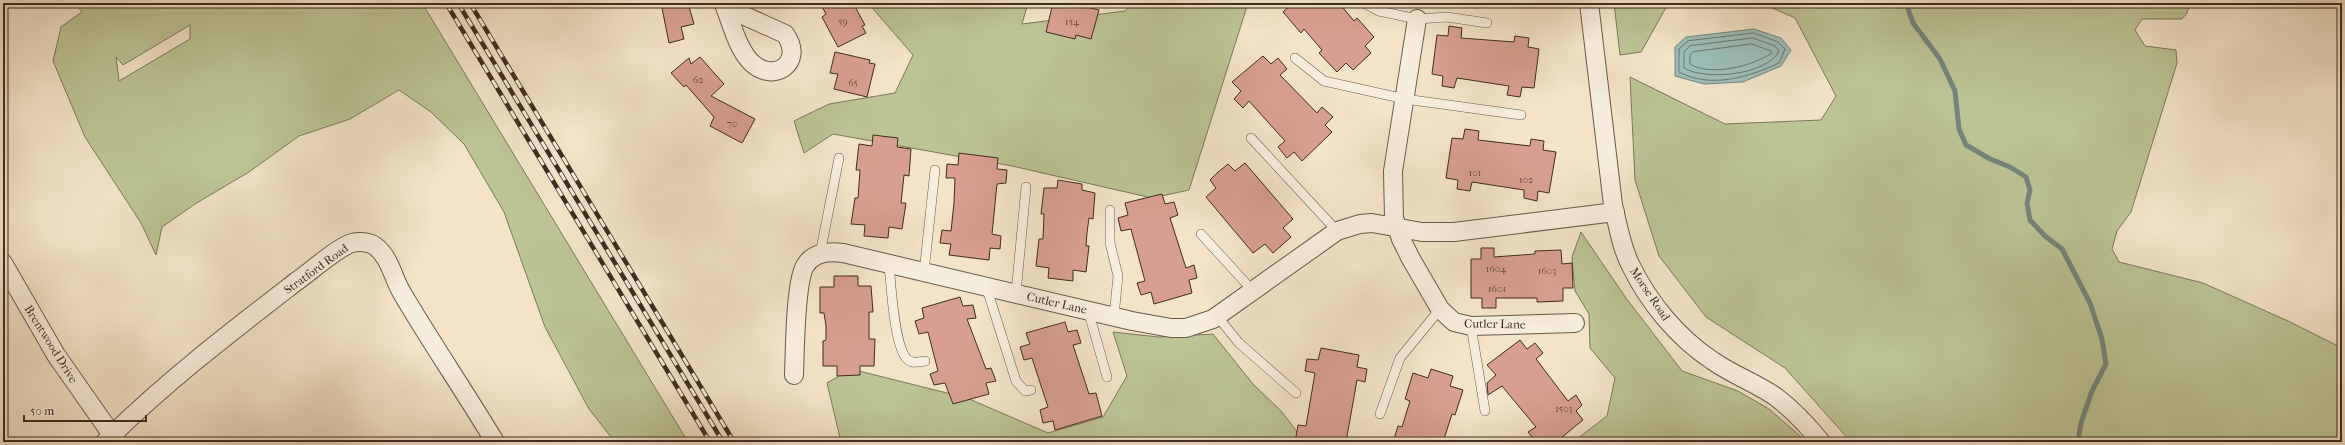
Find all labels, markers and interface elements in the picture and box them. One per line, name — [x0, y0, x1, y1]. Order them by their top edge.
house number: 59 — [838, 16, 848, 28]
house number: 154 — [1065, 16, 1080, 28]
house number: 62 — [693, 74, 703, 86]
house number: 65 — [848, 77, 858, 89]
house number: 70 — [727, 118, 737, 130]
house number: 101 — [1469, 167, 1481, 179]
house number: 102 — [1519, 174, 1533, 186]
street label: Stratford Road — [281, 241, 351, 297]
house number: 1604 — [1486, 263, 1507, 275]
house number: 1603 — [1538, 265, 1556, 277]
street label: Morse Road — [1627, 265, 1673, 324]
house number: 1601 — [1488, 283, 1506, 295]
street label: Cutler Lane — [1025, 289, 1089, 317]
street label: Brentwood Drive — [21, 302, 81, 386]
street label: Cutler Lane — [1464, 316, 1526, 332]
scale bar — [24, 397, 146, 423]
house number: 1503 — [1555, 403, 1573, 415]
text: 50 m — [30, 404, 54, 418]

